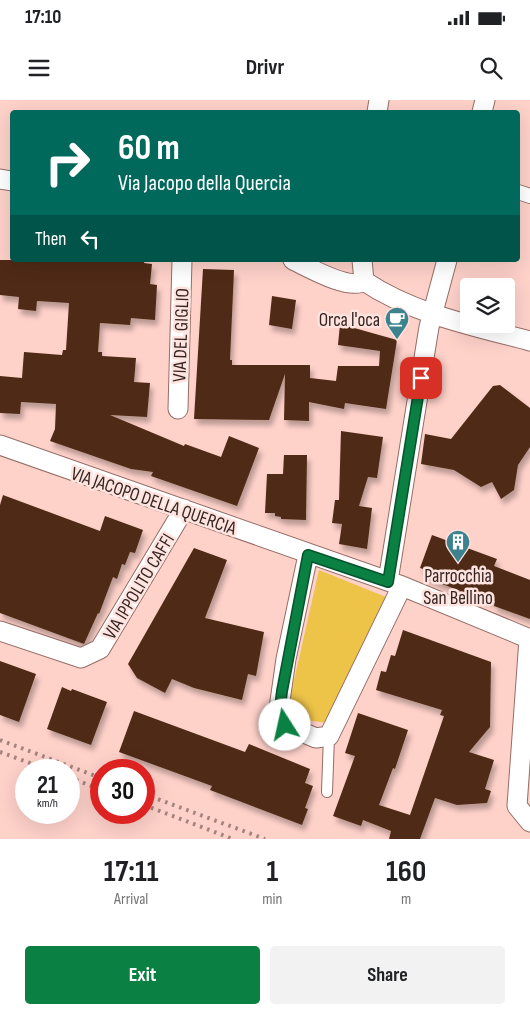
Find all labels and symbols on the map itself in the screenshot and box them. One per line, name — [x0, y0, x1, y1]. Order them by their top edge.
street label: VIA DEL GIGLIO — [168, 288, 195, 382]
cafe icon: Orca l'oca — [384, 306, 410, 340]
place label: Orca l'oca — [319, 309, 380, 332]
pin — [400, 357, 442, 399]
street label: VIA JACOPO DELLA QUERCIA — [68, 462, 240, 541]
building icon: Parrocchia San Bellino — [445, 529, 471, 563]
street label: VIA IPPOLITO CAFFI — [99, 530, 180, 644]
place label: Parrocchia San Bellino — [423, 565, 493, 610]
position arrow — [258, 698, 310, 750]
speed limit sign: 30 — [90, 759, 155, 824]

